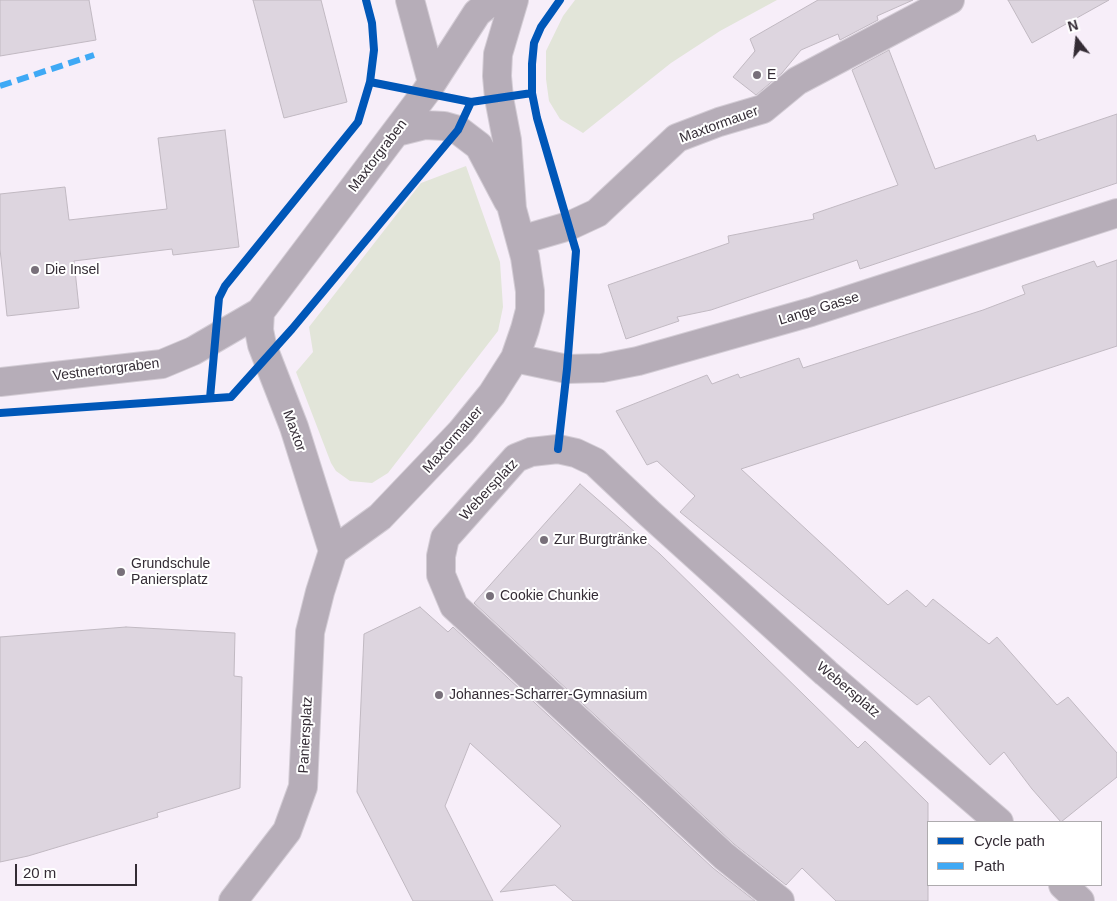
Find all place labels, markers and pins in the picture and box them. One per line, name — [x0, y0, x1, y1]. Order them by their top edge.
place label: E — [767, 67, 776, 83]
marker: E — [751, 69, 763, 81]
place label: Die Insel — [45, 262, 99, 278]
marker: Die Insel — [29, 264, 41, 276]
place label: Zur Burgtränke — [554, 532, 647, 548]
marker: Zur Burgtränke — [538, 534, 550, 546]
place label: Grundschule Paniersplatz — [131, 556, 210, 588]
marker: Grundschule Paniersplatz — [115, 566, 127, 578]
place label: Cookie Chunkie — [500, 588, 599, 604]
marker: Cookie Chunkie — [484, 590, 496, 602]
place label: Johannes-Scharrer-Gymnasium — [449, 687, 647, 703]
marker: Johannes-Scharrer-Gymnasium — [433, 689, 445, 701]

